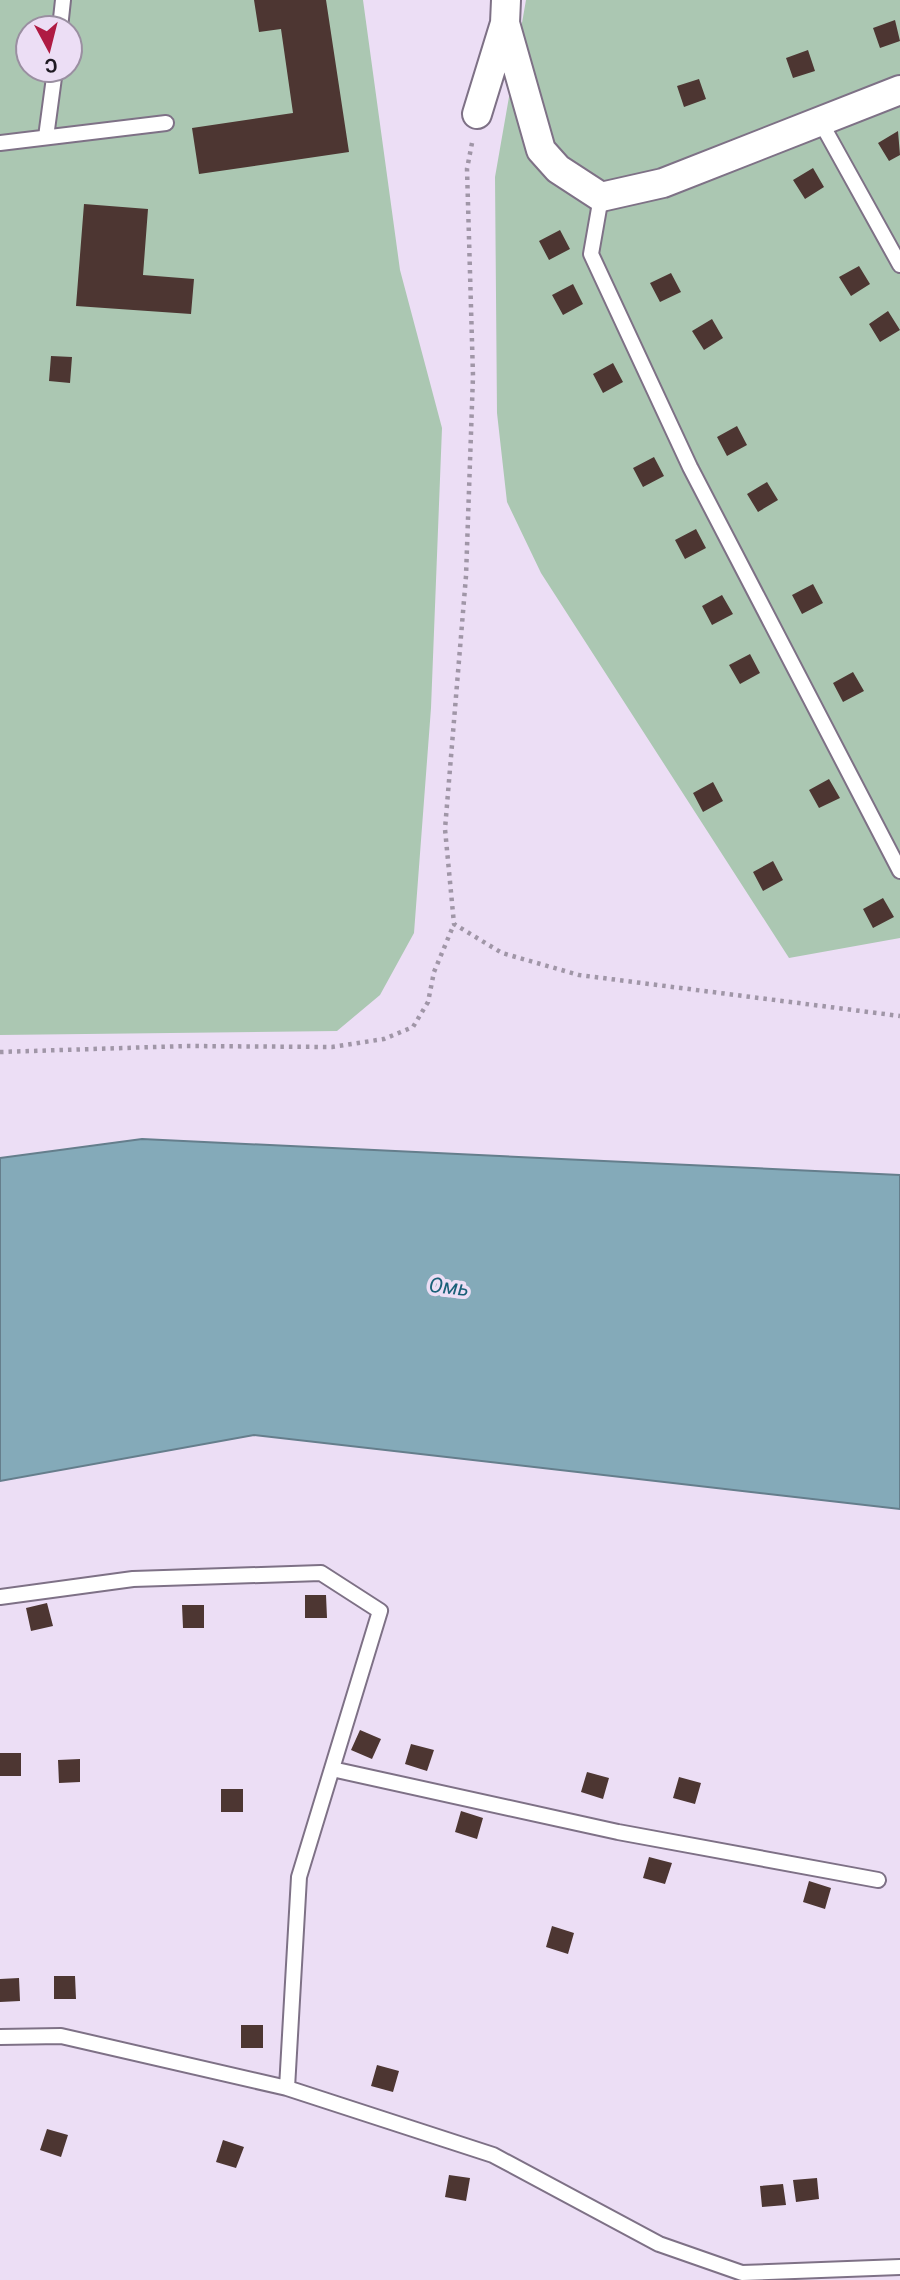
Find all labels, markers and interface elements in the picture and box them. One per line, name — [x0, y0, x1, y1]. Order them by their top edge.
north arrow — [14, 14, 84, 84]
text: С — [43, 53, 59, 78]
water label: Омь — [428, 1273, 470, 1301]

